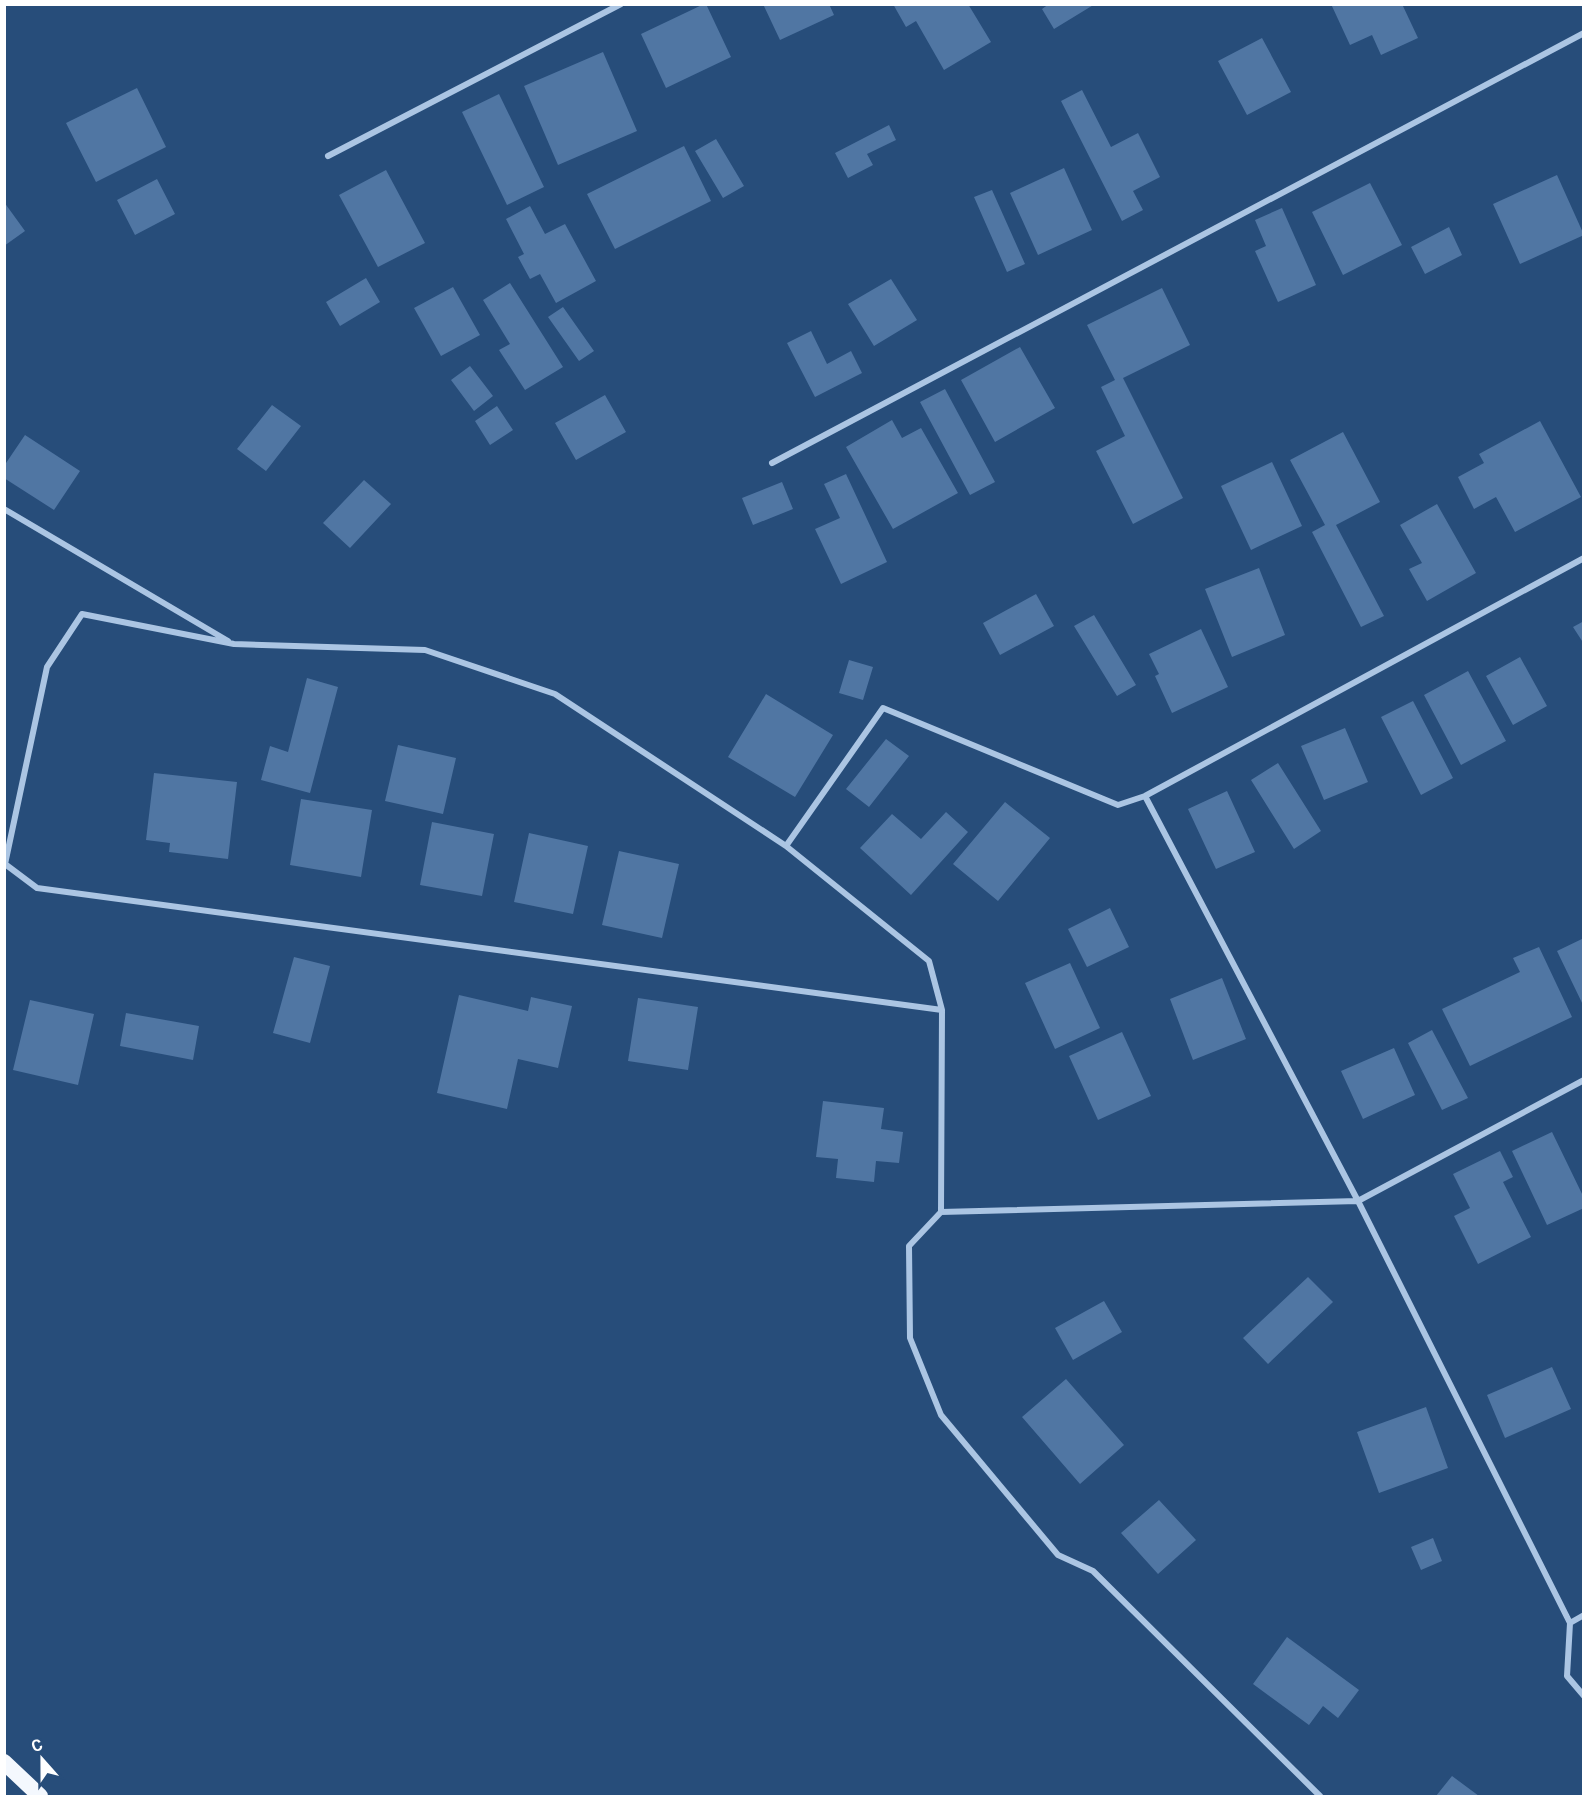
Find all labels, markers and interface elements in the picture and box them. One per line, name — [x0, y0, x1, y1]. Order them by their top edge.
north arrow — [12, 1729, 72, 1789]
text: С — [29, 1735, 45, 1756]

